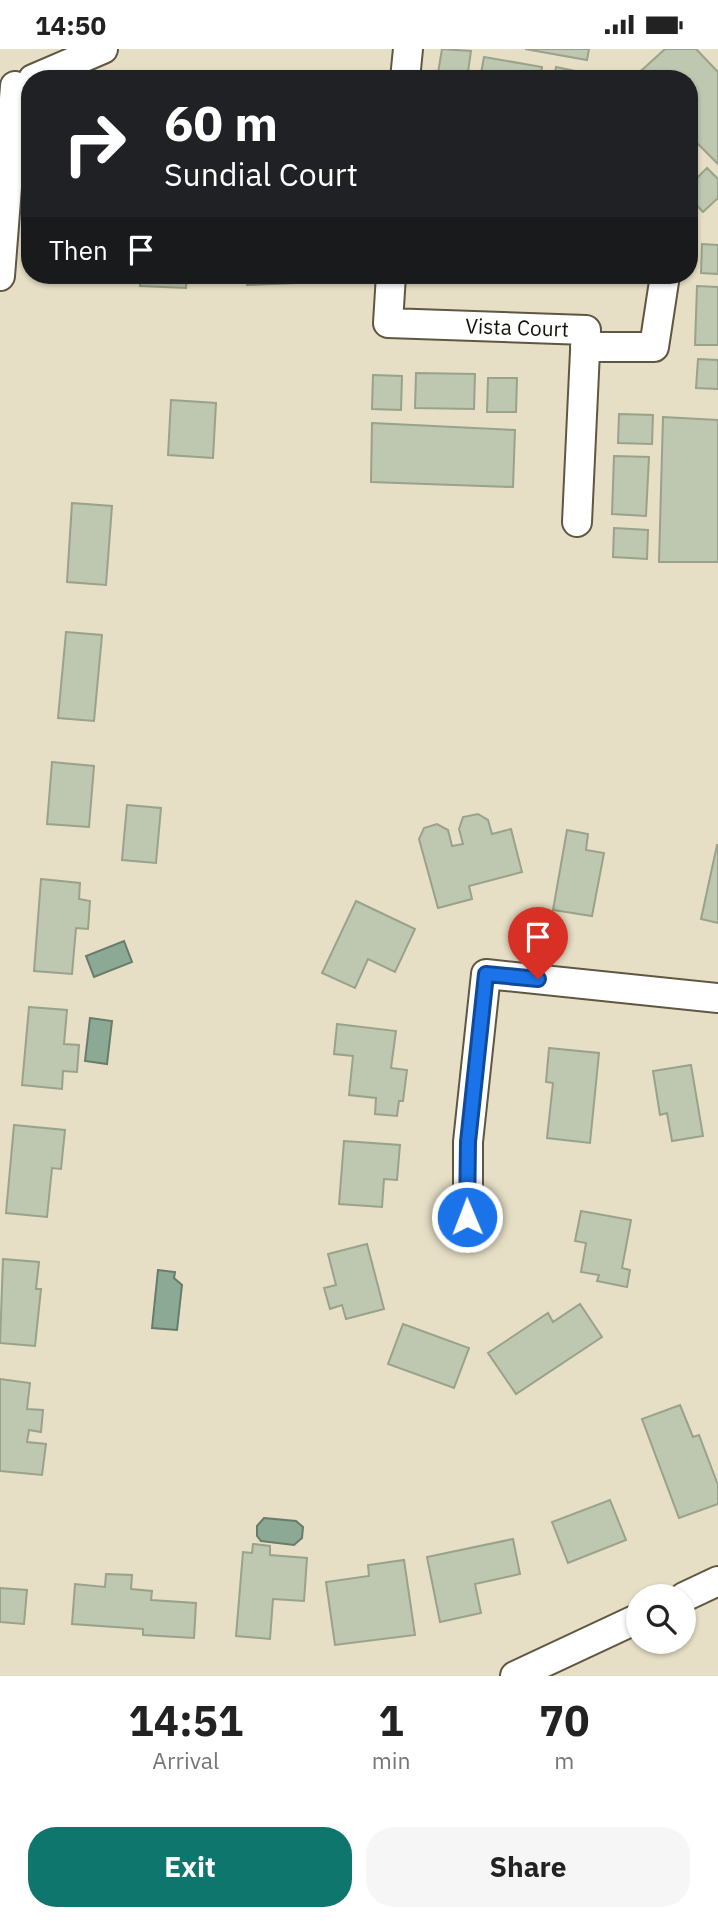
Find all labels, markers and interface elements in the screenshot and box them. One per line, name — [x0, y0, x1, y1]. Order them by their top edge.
text: 14:50 — [35, 8, 106, 42]
text: 60 m — [164, 91, 278, 154]
icon: right — [49, 98, 140, 189]
text: Sundial Court — [164, 153, 358, 195]
icon: arrive — [122, 231, 160, 269]
text: Then — [49, 233, 108, 267]
street label: Vista Court — [465, 311, 569, 343]
pin — [508, 907, 568, 979]
icon: arrive — [519, 918, 557, 956]
position arrow — [430, 1180, 504, 1254]
map controls — [626, 1584, 696, 1654]
button: search — [626, 1584, 696, 1654]
text: 14:51 — [129, 1693, 243, 1748]
text: 1 — [379, 1693, 404, 1748]
text: 70 — [539, 1693, 589, 1748]
text: Arrival — [152, 1745, 219, 1775]
text: min — [372, 1745, 411, 1775]
text: m — [554, 1745, 574, 1775]
button: Exit — [28, 1827, 352, 1907]
button: Share — [366, 1827, 690, 1907]

